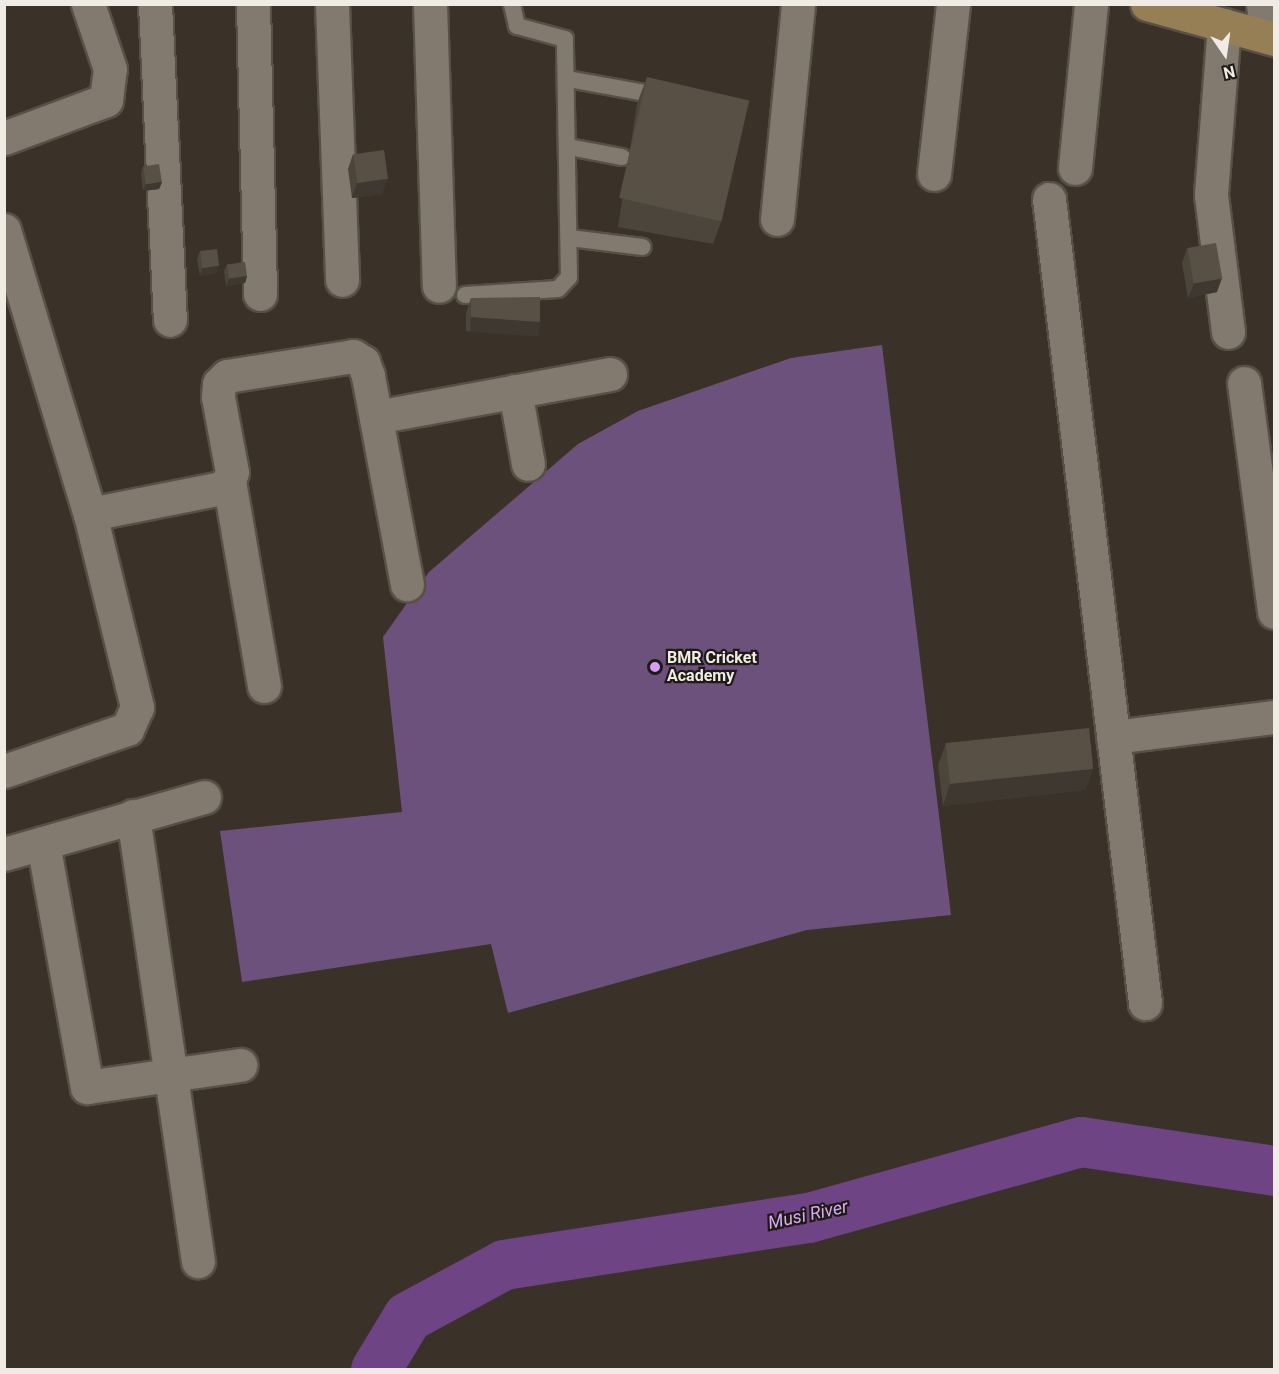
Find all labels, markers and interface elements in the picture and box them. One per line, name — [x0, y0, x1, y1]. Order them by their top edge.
north arrow — [1195, 24, 1255, 84]
text: N — [1222, 61, 1237, 83]
place label: BMR Cricket Academy — [667, 648, 757, 686]
marker: BMR Cricket Academy — [648, 660, 662, 674]
water label: Musi River — [766, 1196, 850, 1234]

